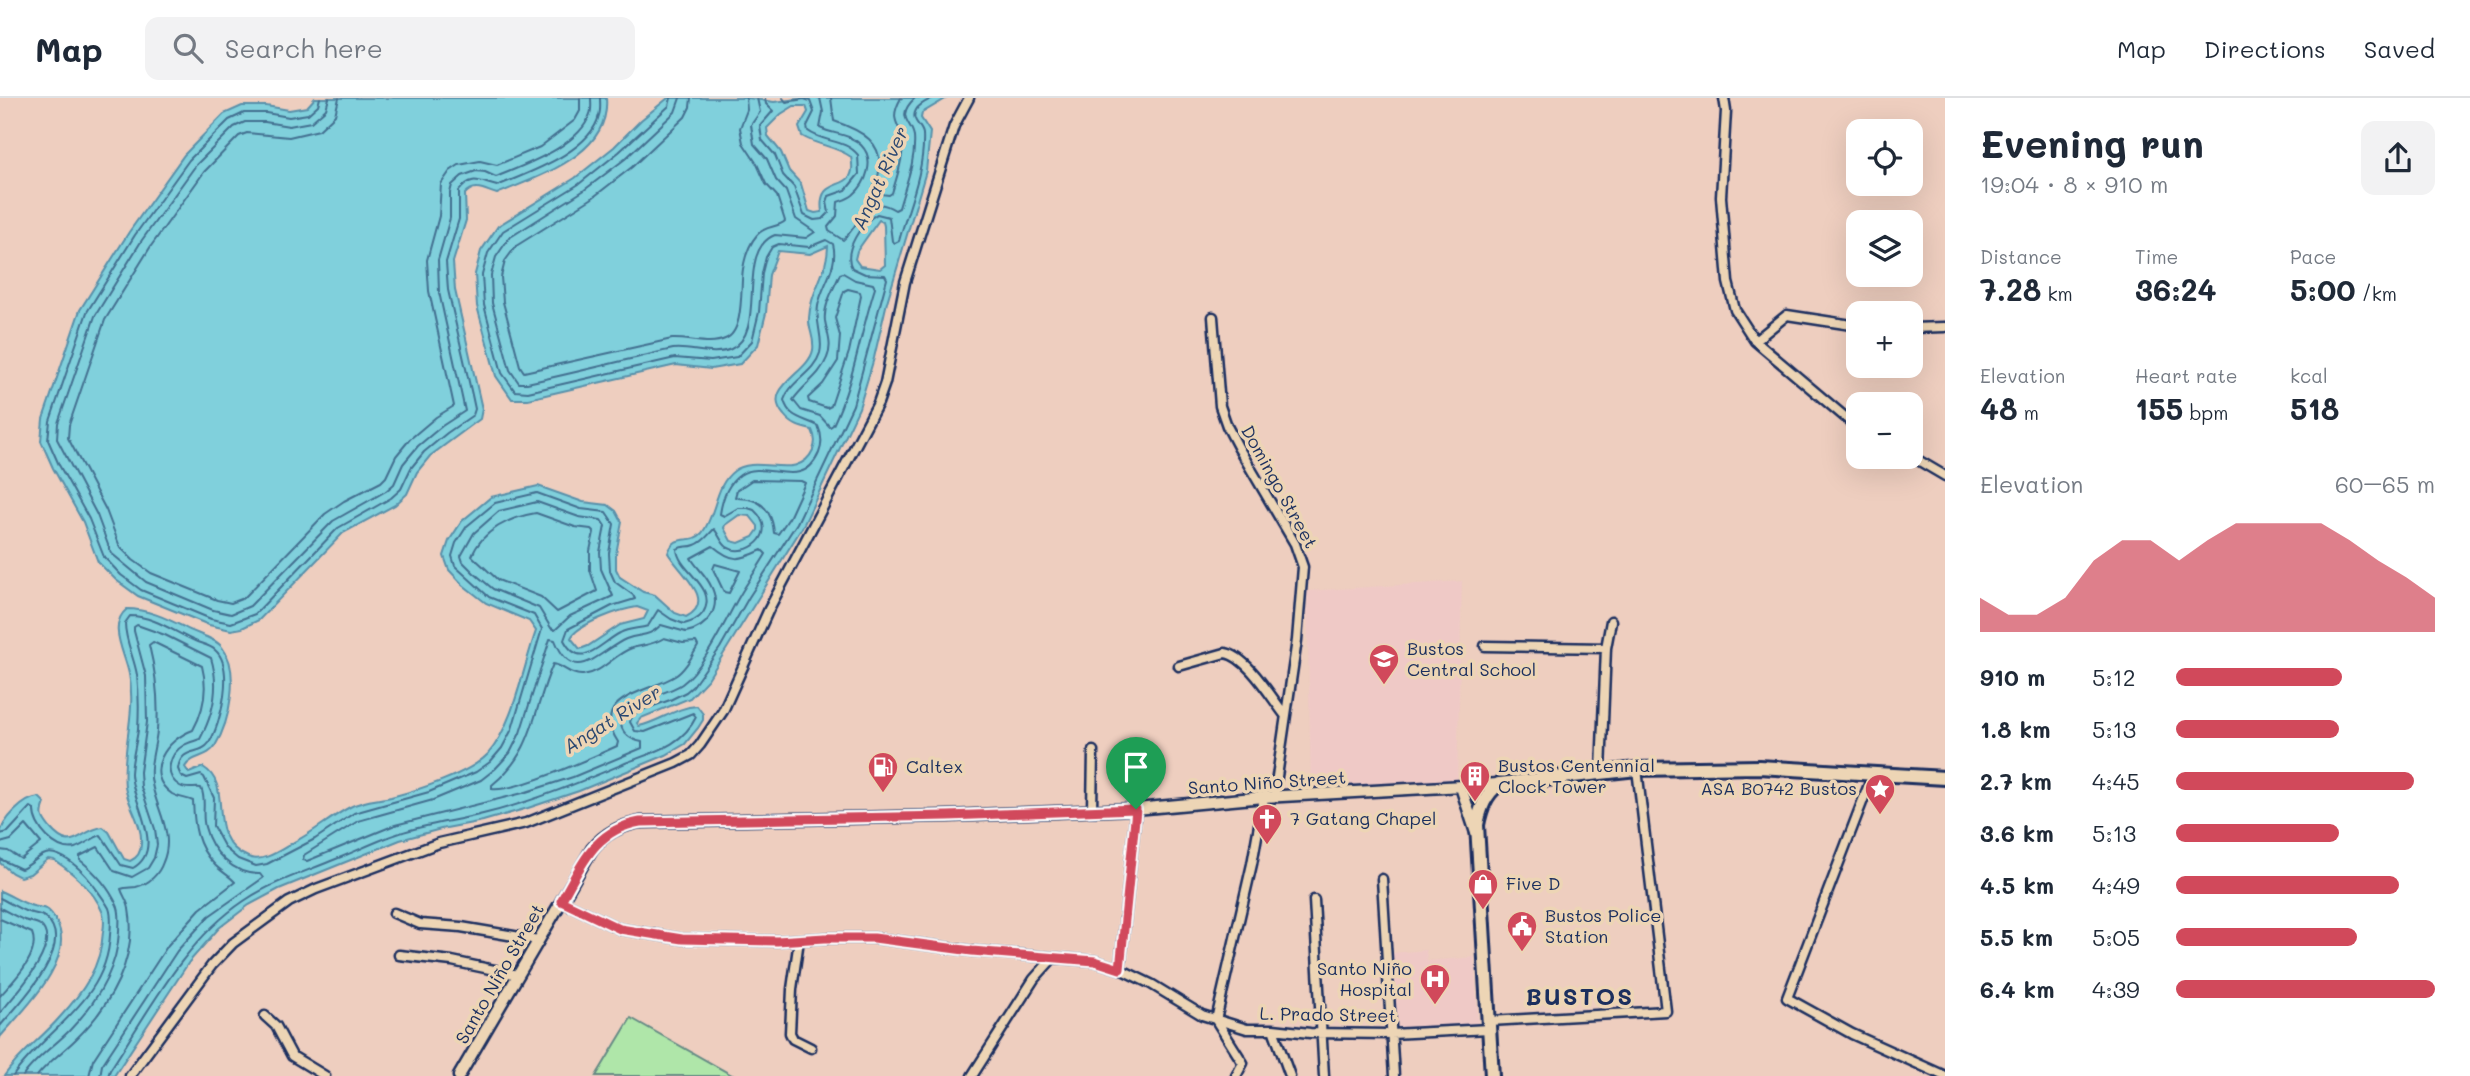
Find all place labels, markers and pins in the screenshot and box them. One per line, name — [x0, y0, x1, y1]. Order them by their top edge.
place label: Bustos Central School — [1407, 636, 1536, 681]
school or university icon: Bustos Central School — [1367, 642, 1401, 686]
pin — [1106, 737, 1166, 809]
fuel station icon: Caltex — [866, 750, 900, 794]
place label: Bustos Centennial Clock Tower — [1498, 753, 1655, 798]
place label: Caltex — [906, 754, 963, 778]
building icon: Bustos Centennial Clock Tower — [1458, 759, 1492, 803]
place icon: ASA B0742 Bustos — [1863, 772, 1897, 816]
place label: ASA B0742 Bustos — [1700, 776, 1857, 800]
church icon: 7 Gatang Chapel — [1250, 802, 1284, 846]
place label: 7 Gatang Chapel — [1290, 806, 1437, 830]
shop icon: Five D — [1466, 867, 1500, 911]
place label: Five D — [1506, 871, 1560, 895]
place label: Bustos Police Station — [1545, 903, 1661, 948]
public building icon: Bustos Police Station — [1505, 909, 1539, 953]
place label: Santo Niño Hospital — [1317, 956, 1412, 1001]
hospital icon: Santo Niño Hospital — [1418, 962, 1452, 1006]

